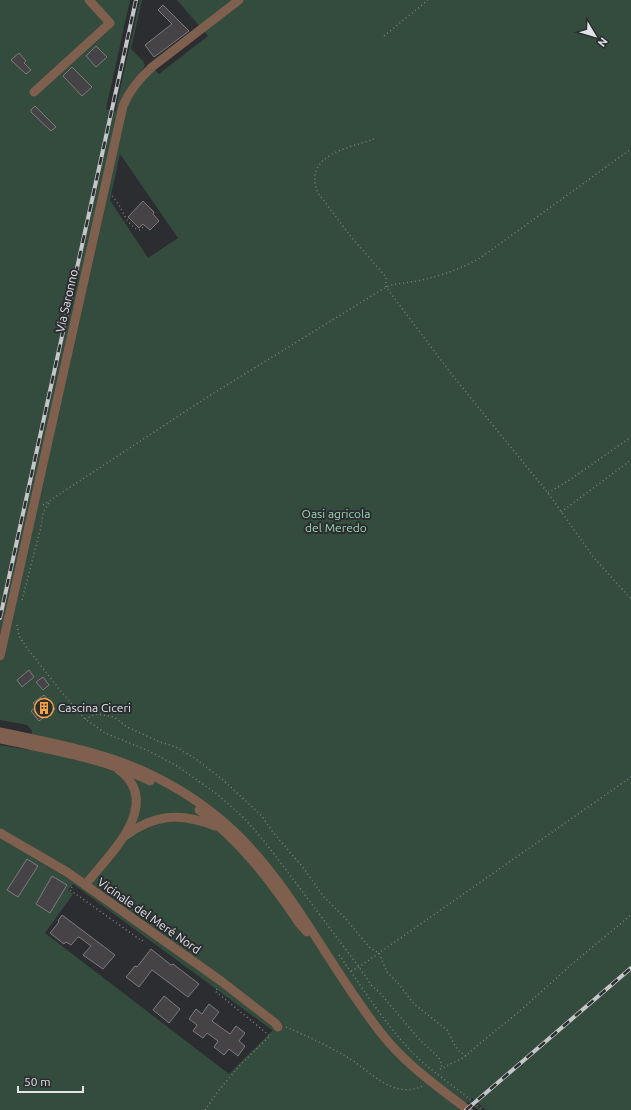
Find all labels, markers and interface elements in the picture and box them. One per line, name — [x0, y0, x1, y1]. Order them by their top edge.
north arrow — [575, 16, 615, 56]
text: N — [596, 35, 610, 49]
street label: Via Saronno — [53, 268, 80, 334]
park label: Oasi agricola del Meredo — [302, 507, 370, 534]
building icon: Cascina Ciceri — [33, 697, 55, 719]
place label: Cascina Ciceri — [58, 701, 131, 714]
street label: Vicinale del Meré Nord — [95, 875, 203, 956]
scale bar — [18, 1068, 83, 1094]
text: 50 m — [24, 1075, 51, 1088]

